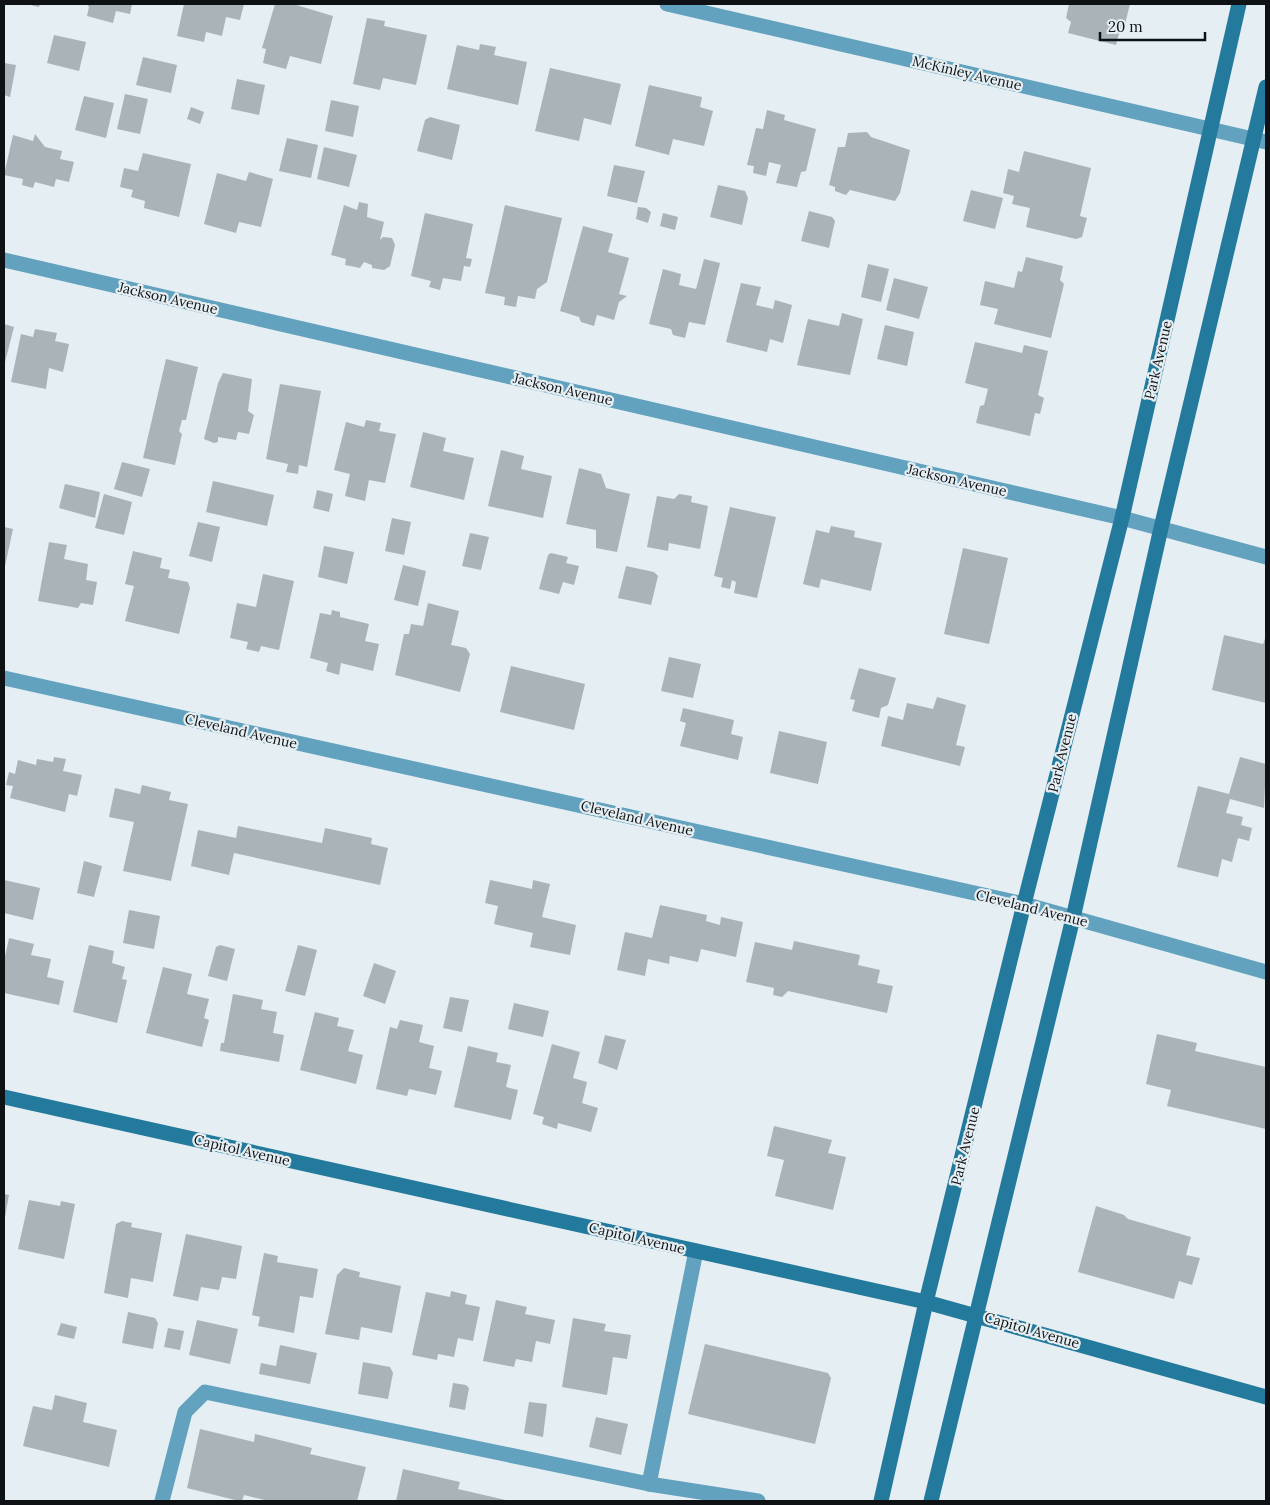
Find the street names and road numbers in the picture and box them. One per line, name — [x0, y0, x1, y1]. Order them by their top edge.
street label: McKinley Avenue — [910, 52, 1024, 94]
street label: Jackson Avenue — [116, 278, 220, 318]
street label: Park Avenue — [1140, 318, 1176, 401]
street label: Jackson Avenue — [511, 369, 615, 409]
street label: Jackson Avenue — [905, 460, 1009, 500]
street label: Cleveland Avenue — [183, 709, 299, 753]
street label: Park Avenue — [1044, 711, 1081, 794]
street label: Cleveland Avenue — [579, 796, 695, 840]
street label: Cleveland Avenue — [974, 885, 1090, 931]
street label: Park Avenue — [947, 1104, 984, 1187]
street label: Capitol Avenue — [192, 1130, 292, 1170]
street label: Capitol Avenue — [587, 1218, 687, 1258]
street label: Capitol Avenue — [982, 1308, 1082, 1352]

